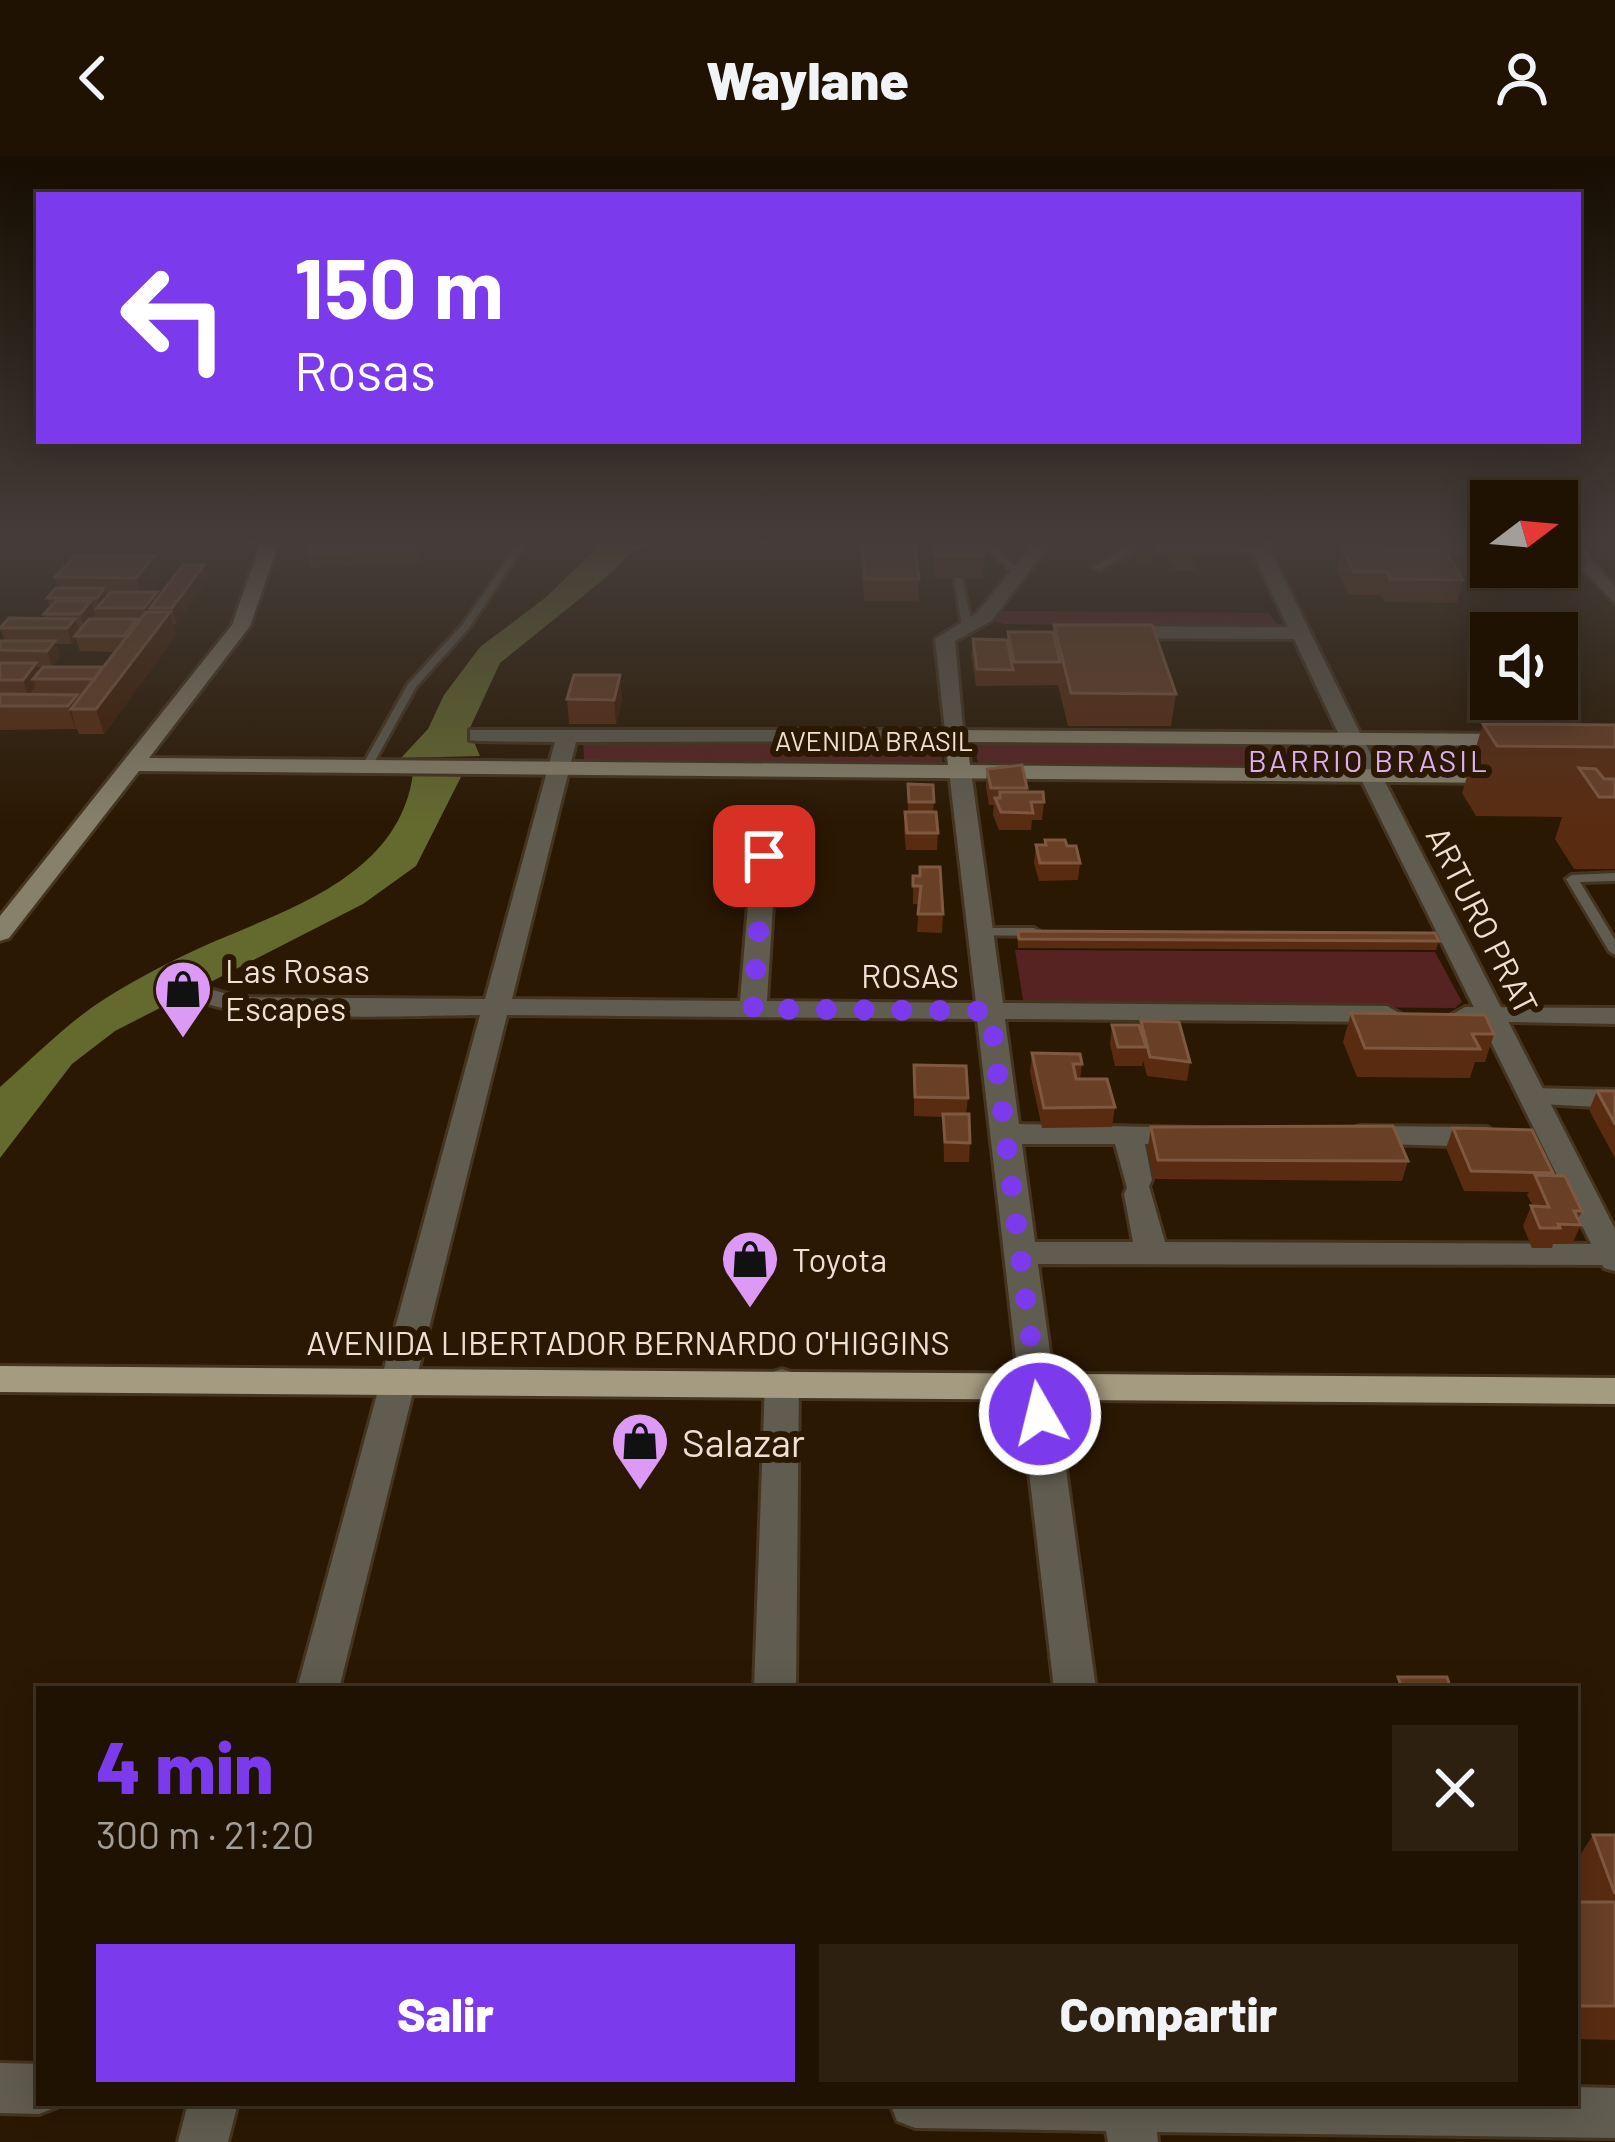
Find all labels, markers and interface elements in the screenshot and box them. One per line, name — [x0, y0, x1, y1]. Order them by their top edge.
icon: back — [60, 45, 126, 111]
icon: person — [1489, 45, 1555, 111]
text: Waylane — [706, 46, 909, 111]
text: 150 m — [294, 235, 504, 336]
icon: left — [96, 240, 252, 396]
text: Rosas — [294, 337, 436, 402]
north arrow — [1470, 480, 1578, 588]
map controls — [1470, 480, 1578, 720]
button: sound — [1470, 612, 1578, 720]
street label: AVENIDA BRASIL — [775, 724, 973, 756]
district label: BARRIO BRASIL — [1248, 742, 1490, 778]
pin — [713, 805, 815, 907]
street label: ARTURO PRAT — [1419, 819, 1547, 1021]
icon: arrive — [731, 823, 797, 889]
place label: Las Rosas Escapes — [225, 950, 370, 1028]
street label: ROSAS — [861, 955, 959, 995]
shop icon: Las Rosas Escapes — [152, 958, 214, 1040]
shop icon: Toyota — [719, 1228, 781, 1310]
place label: Toyota — [792, 1239, 887, 1279]
street label: AVENIDA LIBERTADOR BERNARDO O'HIGGINS — [306, 1322, 950, 1362]
position arrow — [977, 1351, 1103, 1477]
shop icon: Salazar — [609, 1410, 671, 1492]
place label: Salazar — [682, 1418, 805, 1465]
text: 4 min — [96, 1722, 274, 1808]
button: close — [1392, 1725, 1518, 1851]
text: 300 m · 21:20 — [96, 1810, 314, 1857]
button: Salir — [96, 1944, 795, 2082]
button: Compartir — [819, 1944, 1518, 2082]

